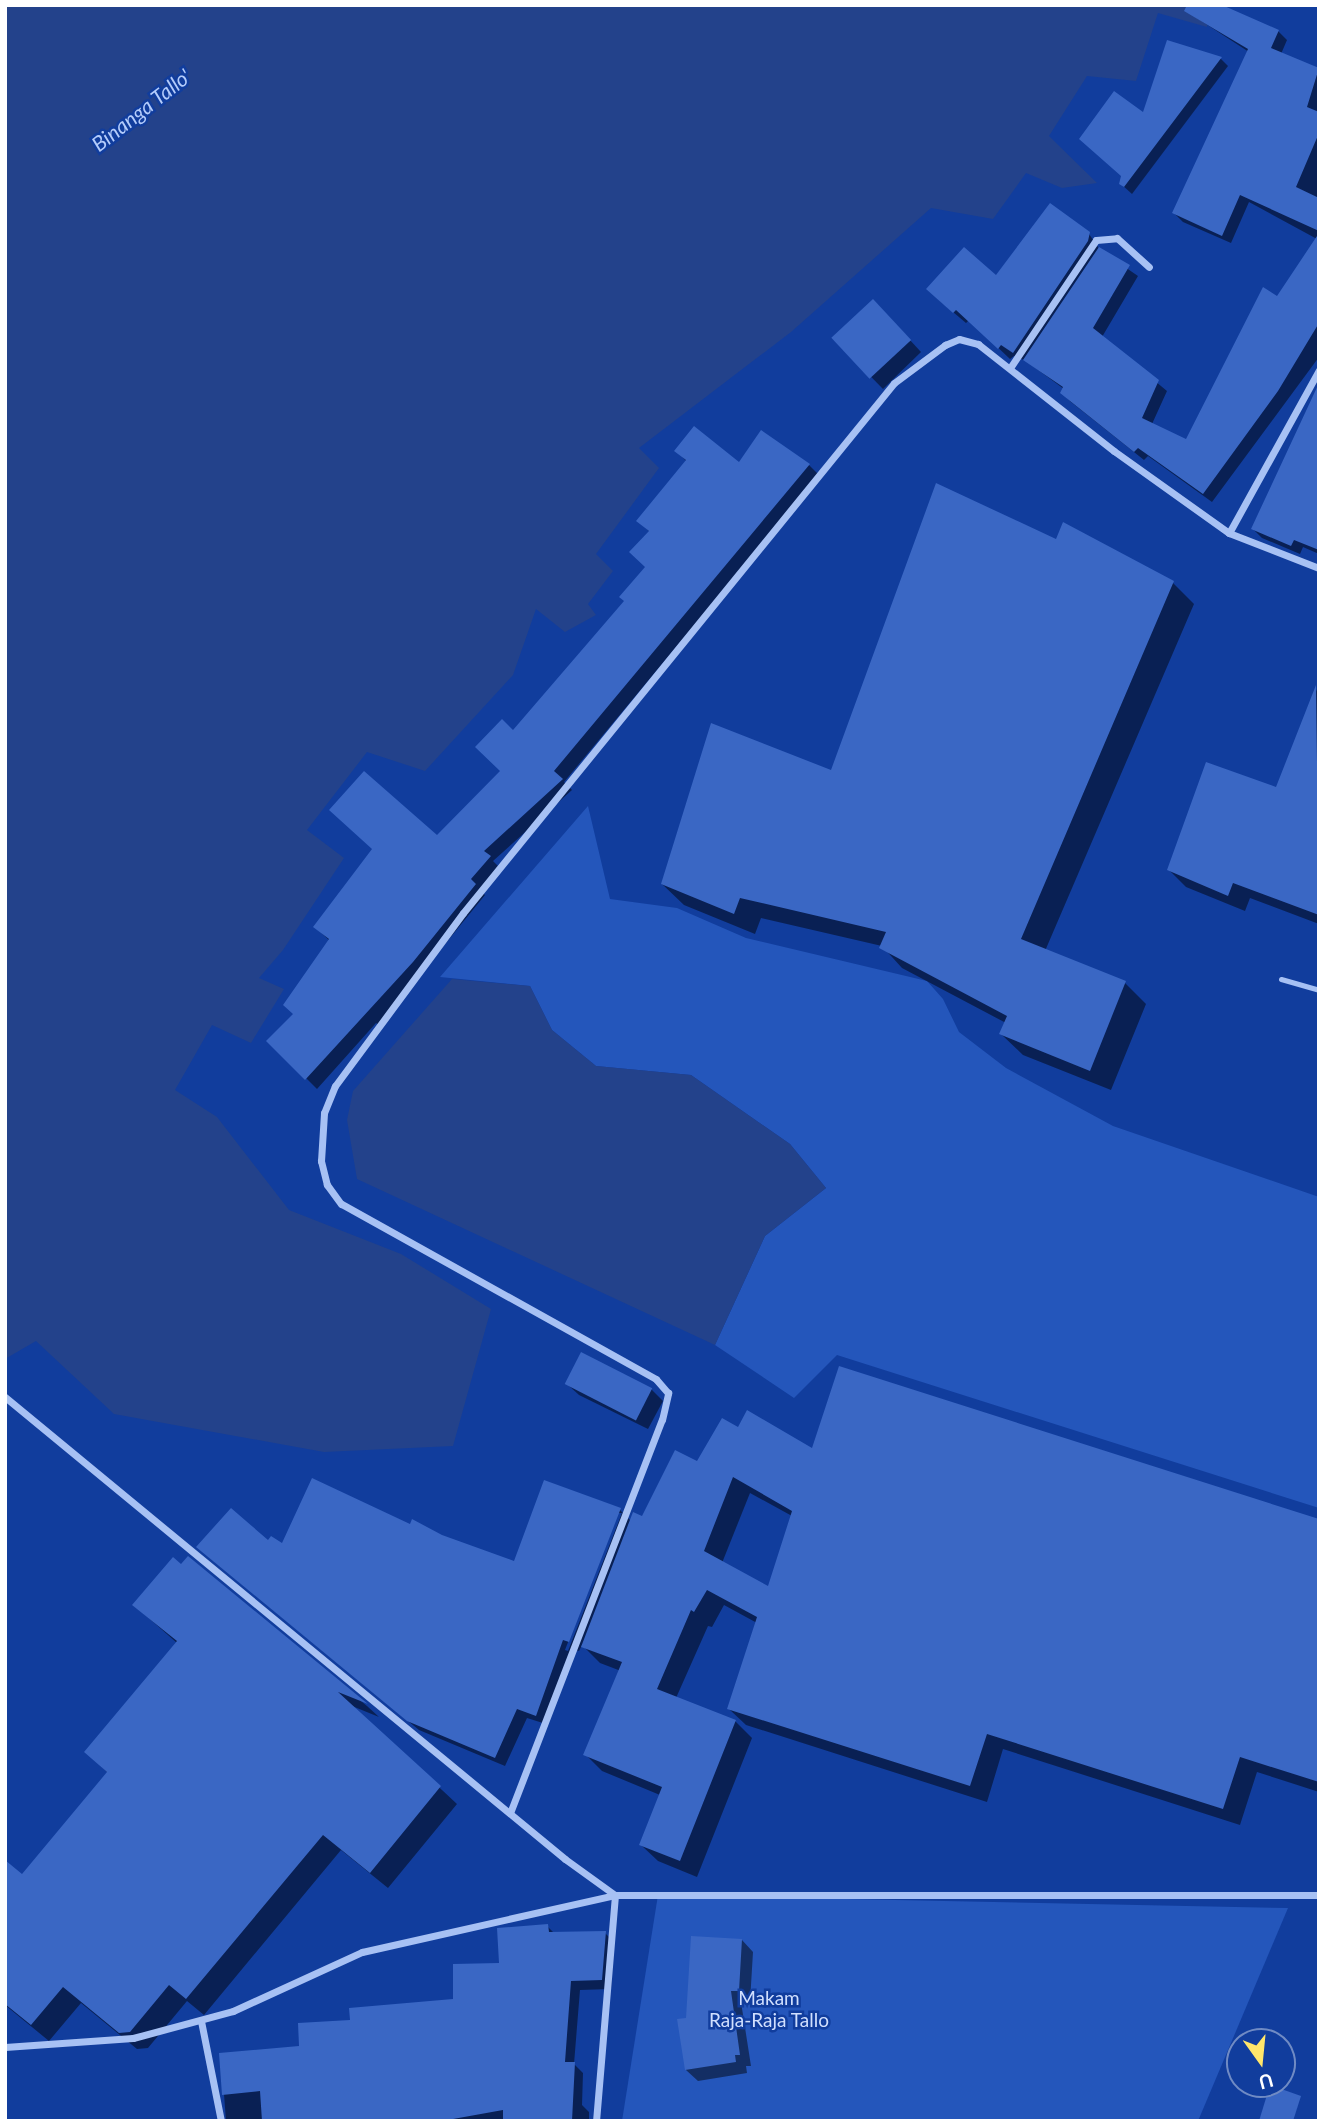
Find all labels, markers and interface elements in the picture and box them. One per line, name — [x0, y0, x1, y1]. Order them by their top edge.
water label: Binanga Tallo' — [86, 63, 196, 157]
park label: Makam Raja-Raja Tallo — [709, 1987, 829, 2031]
north arrow — [1226, 2028, 1296, 2098]
text: U — [1256, 2069, 1276, 2095]

